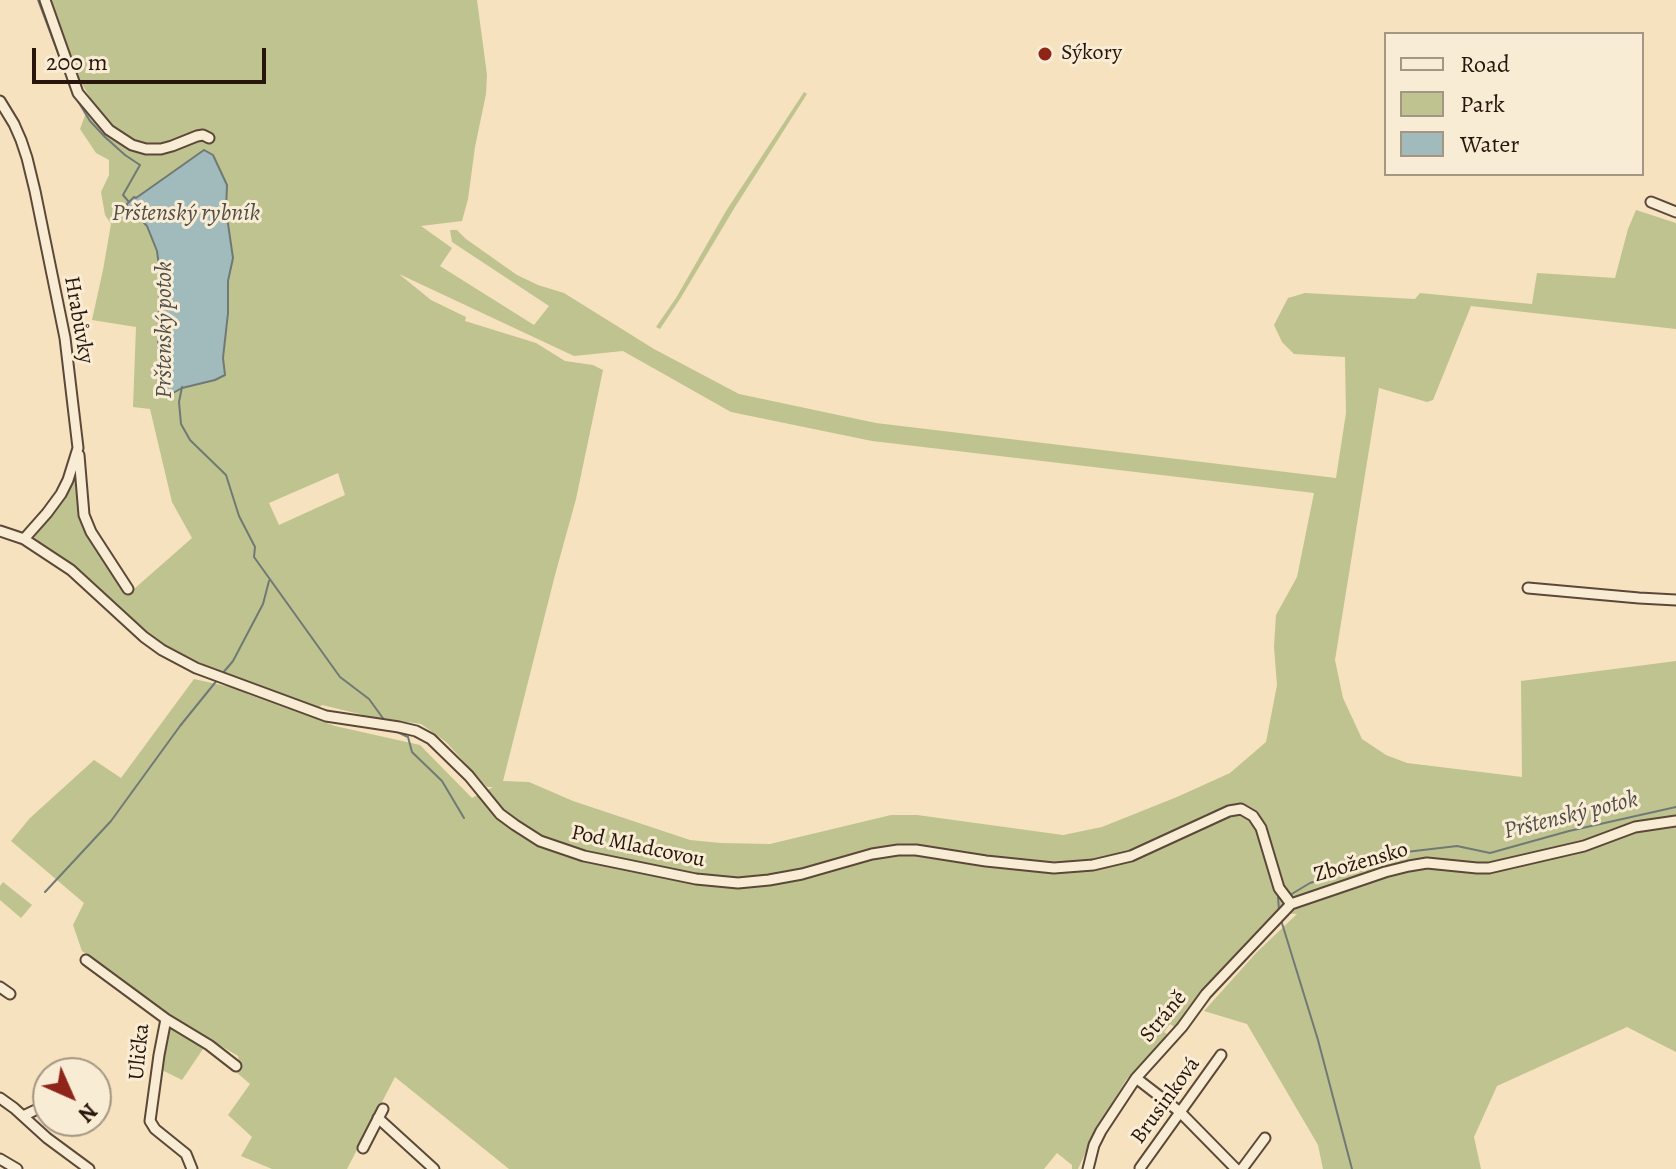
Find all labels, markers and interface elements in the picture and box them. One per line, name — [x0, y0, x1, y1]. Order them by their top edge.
scale bar — [36, 32, 270, 82]
legend — [1384, 32, 1644, 176]
place label: Sýkory — [1061, 41, 1122, 67]
marker: Sýkory — [1036, 45, 1054, 63]
text: 200 m — [46, 46, 108, 78]
text: Road — [1460, 48, 1510, 80]
text: Park — [1460, 88, 1505, 120]
text: Water — [1460, 128, 1520, 160]
water label: Prštenský rybník — [112, 200, 260, 228]
water label: Prštenský potok — [151, 261, 179, 399]
street label: Hrabůvky — [57, 274, 99, 366]
water label: Prštenský potok — [1501, 785, 1641, 847]
street label: Pod Mladcovou — [569, 820, 707, 874]
street label: Zbožensko — [1311, 837, 1411, 889]
street label: Stráně — [1135, 986, 1193, 1048]
street label: Ulička — [124, 1022, 156, 1082]
street label: Brusinková — [1126, 1052, 1206, 1150]
north arrow — [32, 1057, 112, 1137]
text: N — [71, 1096, 104, 1129]

